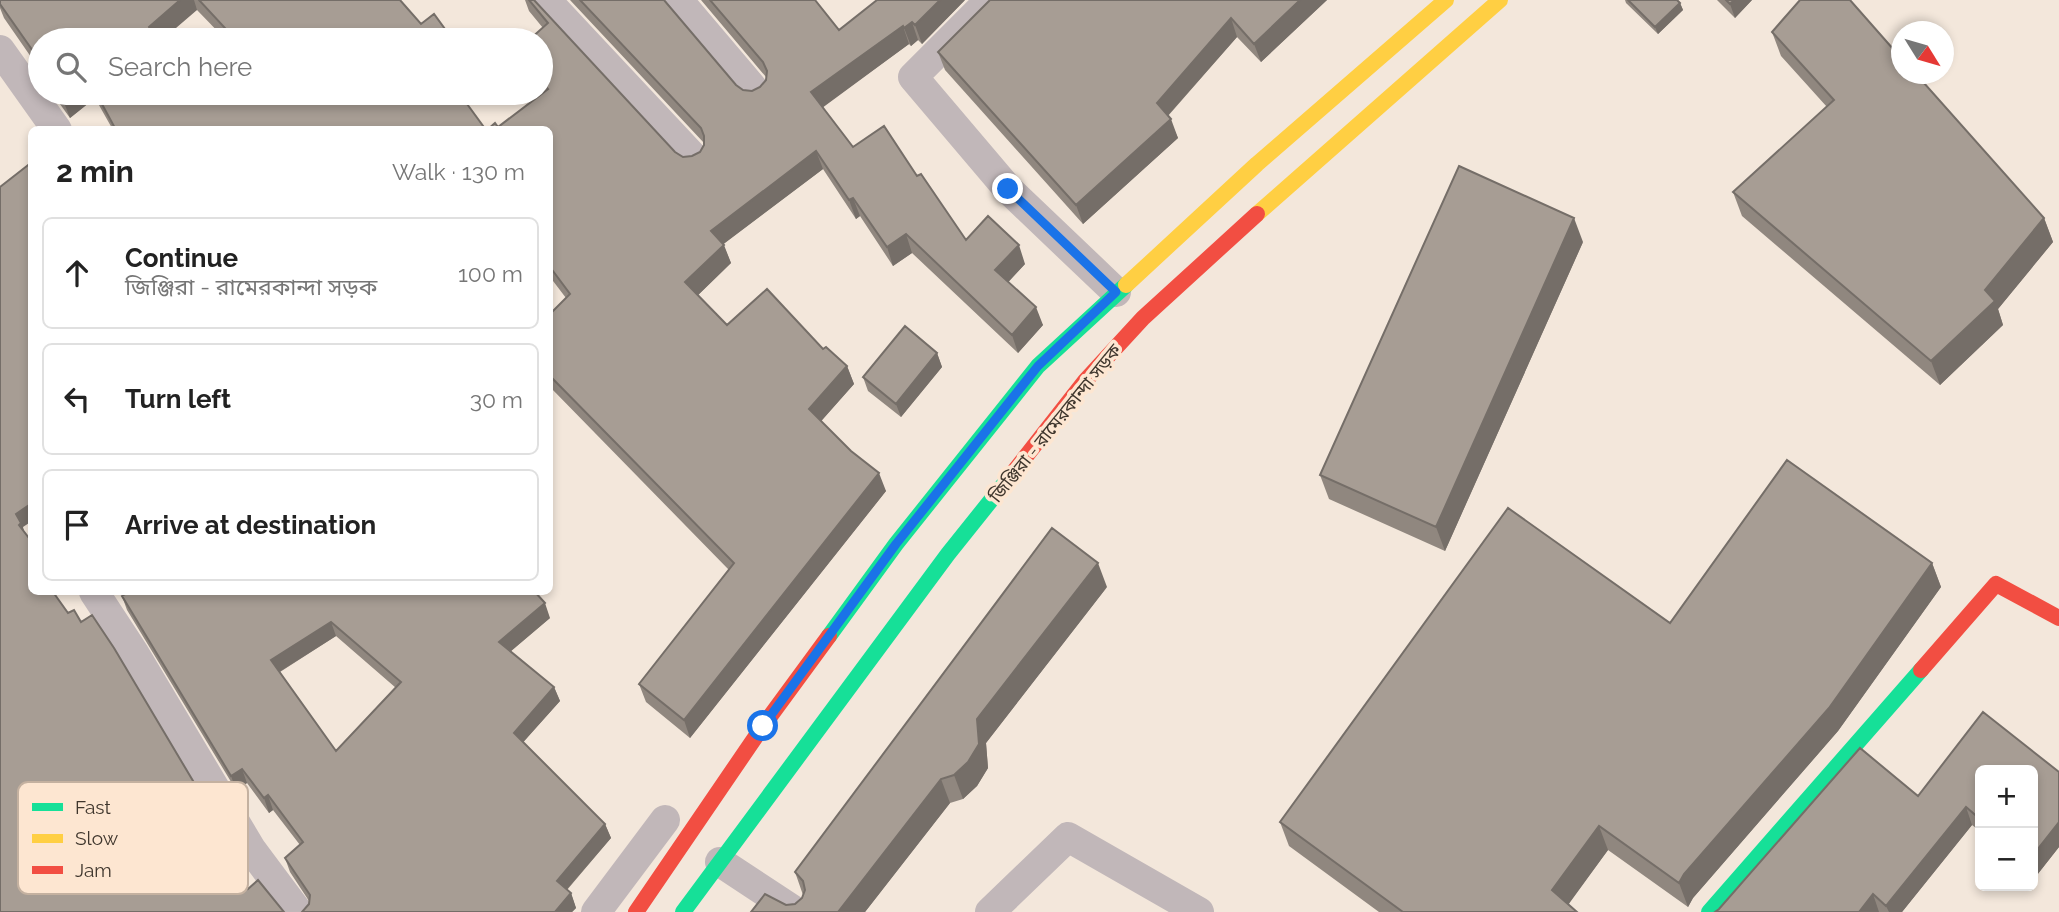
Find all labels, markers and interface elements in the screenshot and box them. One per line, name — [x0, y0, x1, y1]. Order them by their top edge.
north arrow — [1891, 21, 1954, 84]
search box — [28, 28, 553, 105]
icon: search — [52, 48, 90, 86]
text: Search here — [108, 52, 252, 82]
text: 2 min — [56, 154, 134, 189]
text: Walk · 130 m — [392, 158, 525, 185]
route end — [992, 173, 1023, 204]
text: Continue — [125, 243, 238, 273]
icon: ahead — [58, 254, 96, 292]
text: 100 m — [458, 260, 523, 287]
text: জিঞ্জিরা - রামেরকান্দা সড়ক — [125, 273, 377, 300]
street label: জিঞ্জিরা - রামেরকান্দা সড়ক — [984, 339, 1126, 507]
icon: left — [58, 380, 96, 418]
text: Turn left — [125, 384, 231, 414]
text: 30 m — [470, 386, 523, 413]
icon: arrive — [58, 506, 96, 544]
text: Arrive at destination — [125, 510, 376, 540]
route start — [747, 710, 778, 741]
map controls — [1975, 765, 2038, 891]
button: + — [1975, 765, 2038, 828]
legend — [18, 782, 248, 894]
text: Fast — [75, 796, 111, 818]
text: Slow — [75, 827, 119, 849]
button: − — [1975, 828, 2038, 891]
text: Jam — [75, 859, 112, 881]

